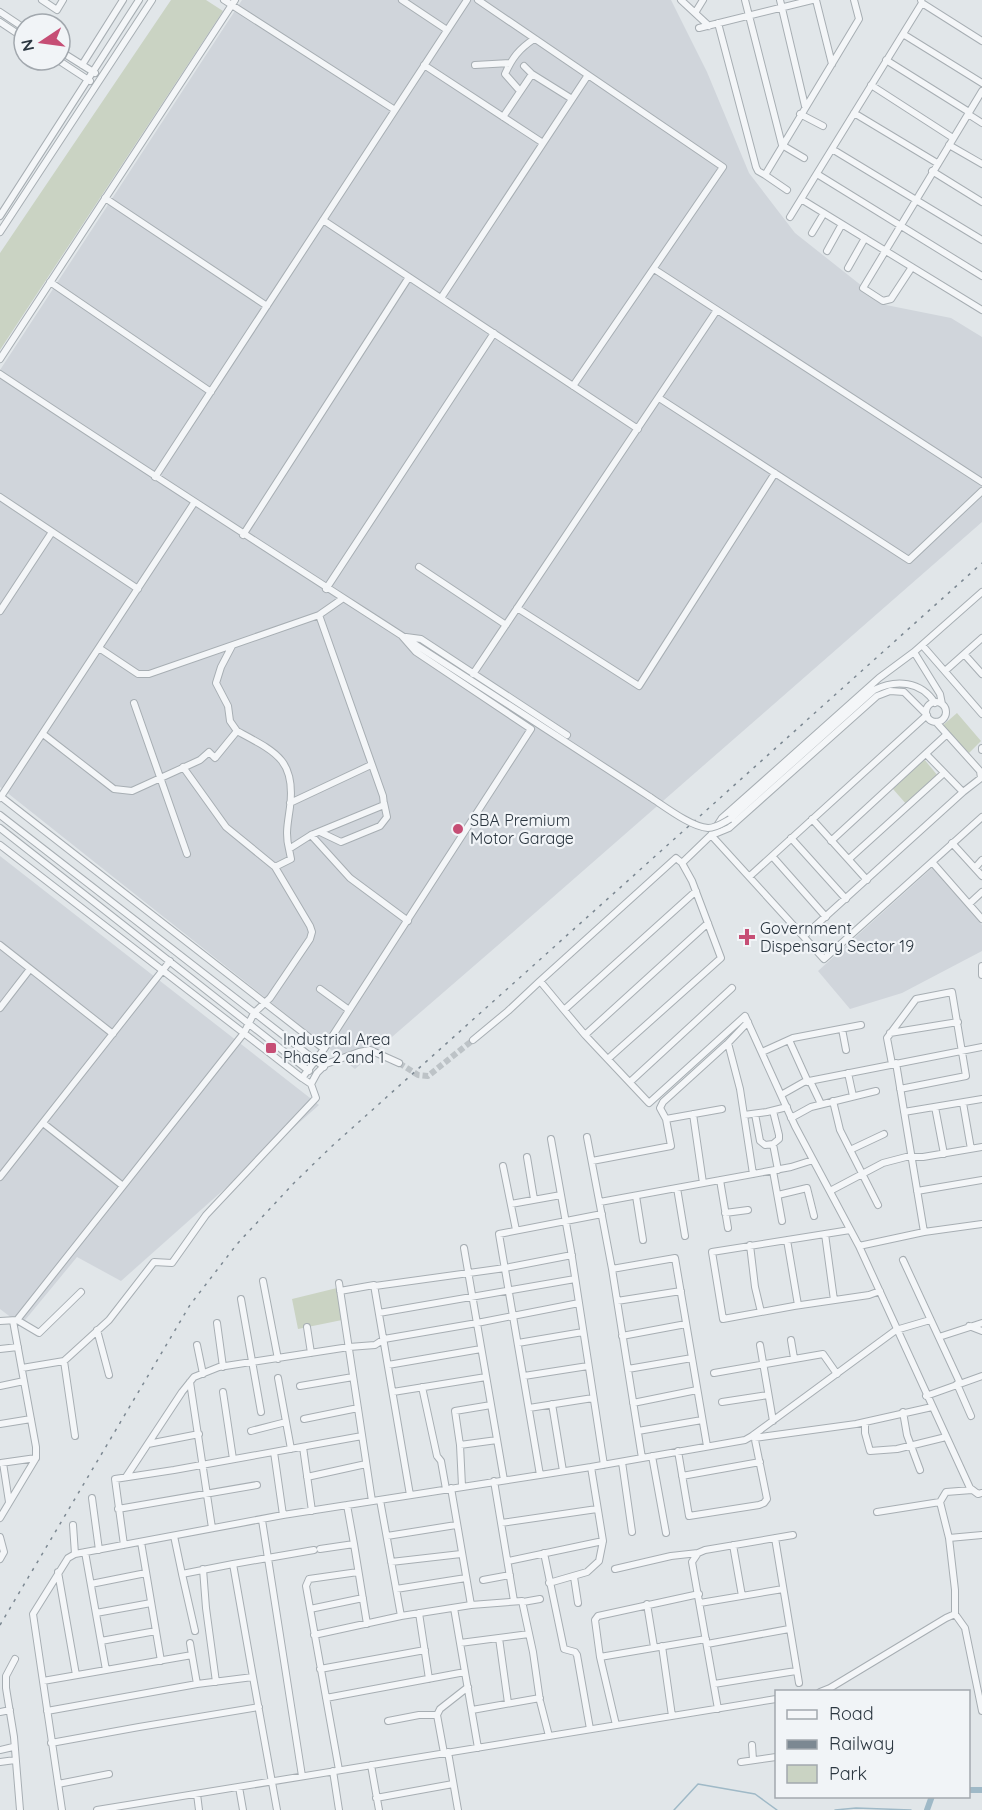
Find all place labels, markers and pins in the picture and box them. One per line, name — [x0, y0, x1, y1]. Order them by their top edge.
place label: SBA Premium Motor Garage — [470, 810, 574, 848]
marker: SBA Premium Motor Garage — [451, 822, 465, 836]
place label: Government Dispensary Sector 19 — [760, 918, 914, 956]
marker: Government Dispensary Sector 19 — [738, 928, 756, 946]
place label: Industrial Area Phase 2 and 1 — [283, 1029, 391, 1067]
marker: Industrial Area Phase 2 and 1 — [264, 1041, 278, 1055]

